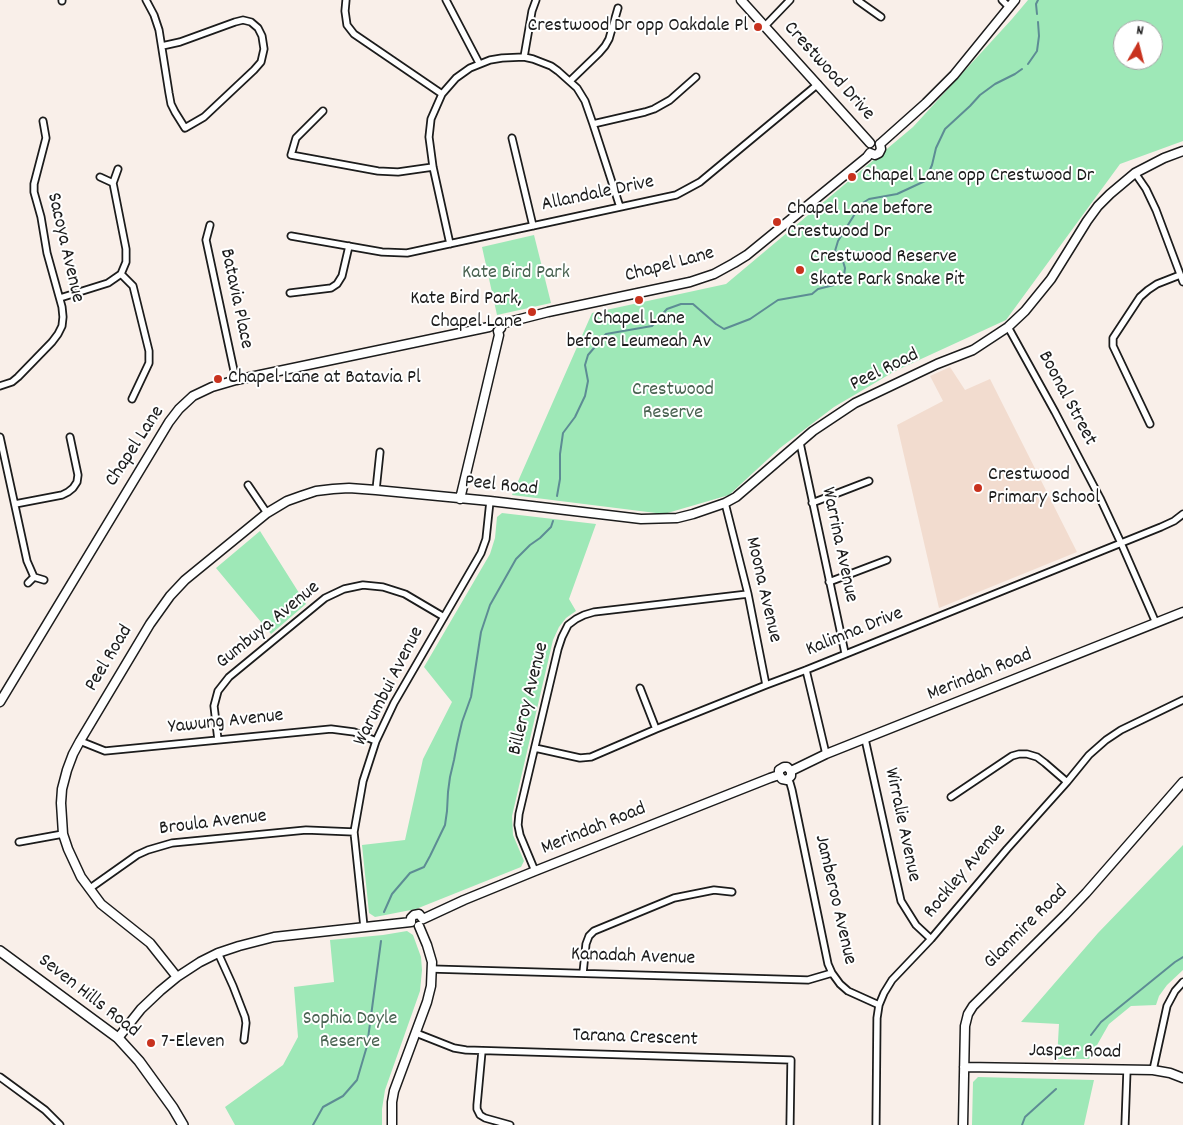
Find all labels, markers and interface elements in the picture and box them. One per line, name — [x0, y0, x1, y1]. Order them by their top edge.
place label: Crestwood Dr opp Oakdale Pl — [527, 15, 748, 39]
street label: Crestwood Drive — [777, 17, 879, 127]
north arrow — [1113, 20, 1163, 70]
marker: Crestwood Dr opp Oakdale Pl — [752, 21, 764, 33]
text: N — [1135, 21, 1145, 42]
place label: Chapel Lane opp Crestwood Dr — [862, 165, 1094, 189]
street label: Allandale Drive — [540, 171, 656, 219]
marker: Chapel Lane opp Crestwood Dr — [846, 171, 858, 183]
street label: Sacoya Avenue — [40, 191, 88, 305]
place label: Chapel Lane before Crestwood Dr — [787, 198, 933, 245]
marker: Chapel Lane before Crestwood Dr — [771, 216, 783, 228]
street label: Chapel Lane — [623, 243, 717, 289]
place label: Crestwood Reserve Skate Park Snake Pit — [810, 246, 965, 293]
street label: Batavia Place — [213, 247, 257, 351]
park label: Kate Bird Park — [462, 262, 570, 286]
marker: Crestwood Reserve Skate Park Snake Pit — [794, 264, 806, 276]
place label: Kate Bird Park, Chapel Lane — [410, 288, 522, 335]
marker: Chapel Lane before Leumeah Av — [633, 294, 645, 306]
marker: Kate Bird Park, Chapel Lane — [526, 306, 538, 318]
place label: Chapel Lane before Leumeah Av — [567, 308, 711, 355]
street label: Peel Road — [847, 344, 923, 398]
street label: Boonal Street — [1031, 348, 1101, 450]
place label: Chapel Lane at Batavia Pl — [228, 367, 421, 391]
marker: Chapel Lane at Batavia Pl — [212, 373, 224, 385]
park label: Crestwood Reserve — [632, 379, 714, 426]
street label: Chapel Lane — [101, 402, 171, 492]
place label: Crestwood Primary School — [988, 464, 1100, 511]
street label: Peel Road — [463, 471, 539, 503]
marker: Crestwood Primary School — [972, 482, 984, 494]
street label: Warrina Avenue — [814, 485, 862, 605]
street label: Moona Avenue — [738, 535, 786, 645]
street label: Gumbuya Avenue — [212, 577, 326, 675]
street label: Kalimna Drive — [803, 603, 907, 663]
street label: Peel Road — [81, 621, 139, 697]
street label: Warumbui Avenue — [350, 623, 430, 751]
street label: Billeroy Avenue — [504, 640, 556, 758]
street label: Merindah Road — [924, 644, 1036, 708]
street label: Yawung Avenue — [167, 705, 285, 741]
street label: Wirralie Avenue — [877, 766, 925, 884]
street label: Merindah Road — [538, 798, 650, 862]
street label: Broula Avenue — [158, 806, 268, 842]
street label: Rockley Avenue — [920, 820, 1012, 924]
street label: Jamberoo Avenue — [807, 833, 861, 967]
street label: Glanmire Road — [980, 881, 1074, 975]
street label: Kanadah Avenue — [570, 944, 696, 972]
street label: Seven Hills Road — [32, 950, 144, 1044]
park label: Sophia Doyle Reserve — [303, 1008, 397, 1055]
street label: Tarana Crescent — [572, 1025, 698, 1053]
place label: 7-Eleven — [161, 1031, 225, 1055]
marker: 7-Eleven — [145, 1037, 157, 1049]
street label: Jasper Road — [1029, 1040, 1121, 1066]

